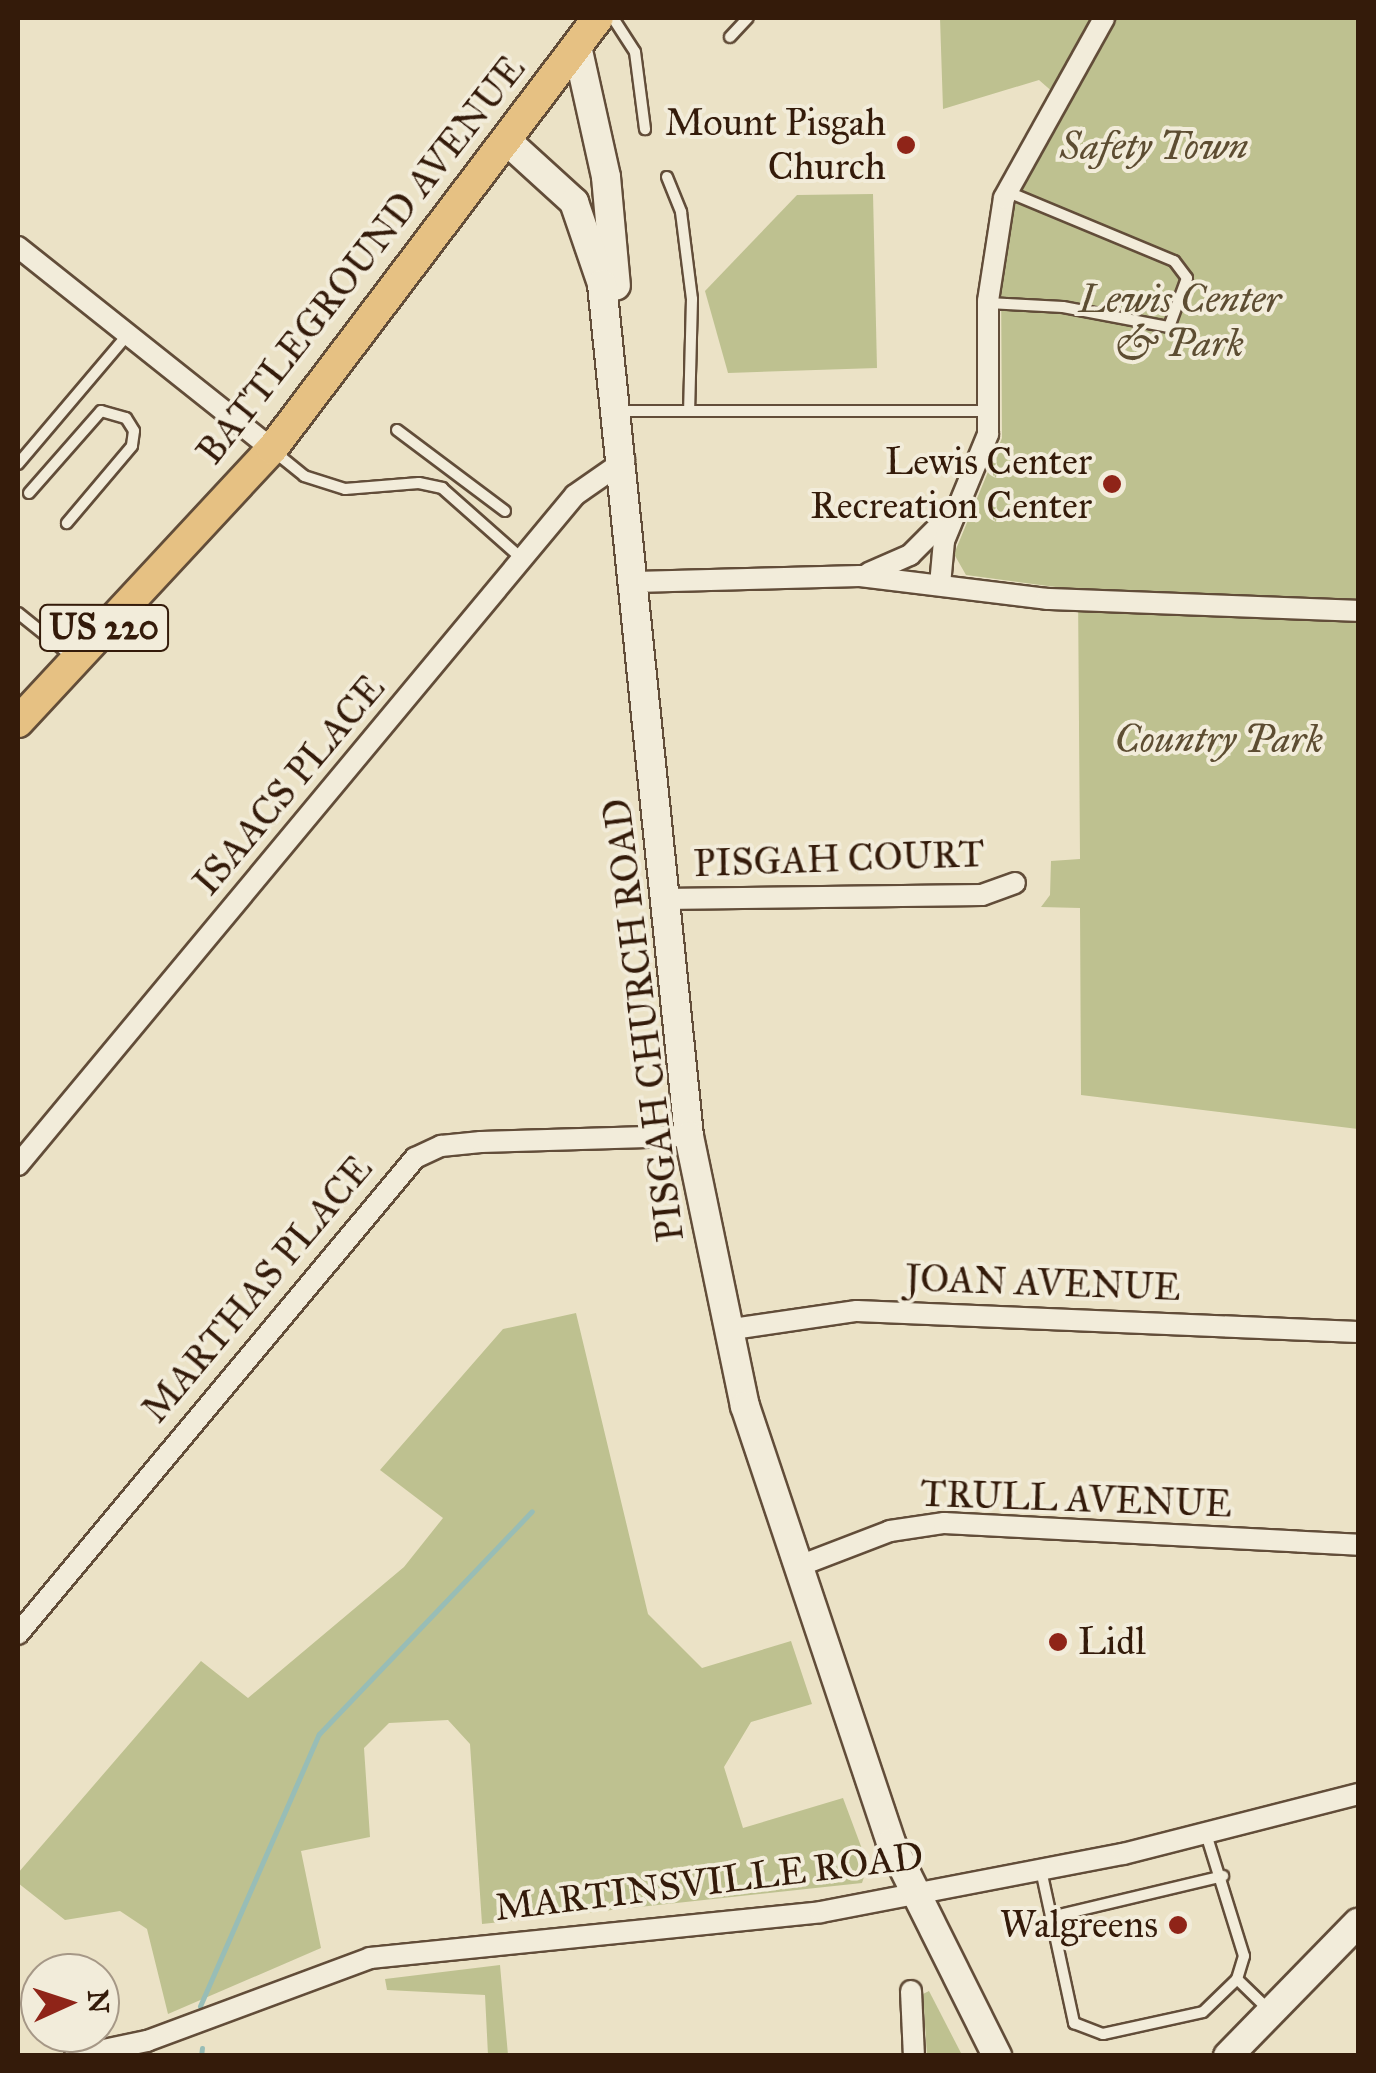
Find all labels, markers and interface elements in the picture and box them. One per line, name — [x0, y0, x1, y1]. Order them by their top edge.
street label: BATTLEGROUND AVENUE — [187, 47, 535, 473]
place label: Mount Pisgah Church — [665, 100, 886, 190]
park label: Safety Town — [1060, 124, 1248, 170]
marker: Mount Pisgah Church — [895, 134, 917, 156]
park label: Lewis Center & Park — [1079, 277, 1281, 366]
place label: Lewis Center Recreation Center — [810, 439, 1092, 528]
marker: Lewis Center Recreation Center — [1101, 473, 1123, 495]
road number: US 220 — [39, 598, 169, 658]
street label: ISAACS PLACE — [184, 666, 394, 904]
park label: Country Park — [1115, 717, 1323, 763]
street label: PISGAH CHURCH ROAD — [594, 796, 694, 1244]
street label: PISGAH COURT — [693, 831, 985, 887]
street label: MARTHAS PLACE — [132, 1146, 382, 1432]
street label: JOAN AVENUE — [905, 1255, 1181, 1311]
street label: TRULL AVENUE — [919, 1471, 1233, 1527]
place label: Lidl — [1078, 1619, 1146, 1665]
marker: Lidl — [1047, 1631, 1069, 1653]
street label: MARTINSVILLE ROAD — [492, 1833, 926, 1931]
place label: Walgreens — [1000, 1902, 1158, 1948]
marker: Walgreens — [1167, 1914, 1189, 1936]
north arrow — [20, 1953, 120, 2053]
text: N — [80, 1989, 117, 2014]

